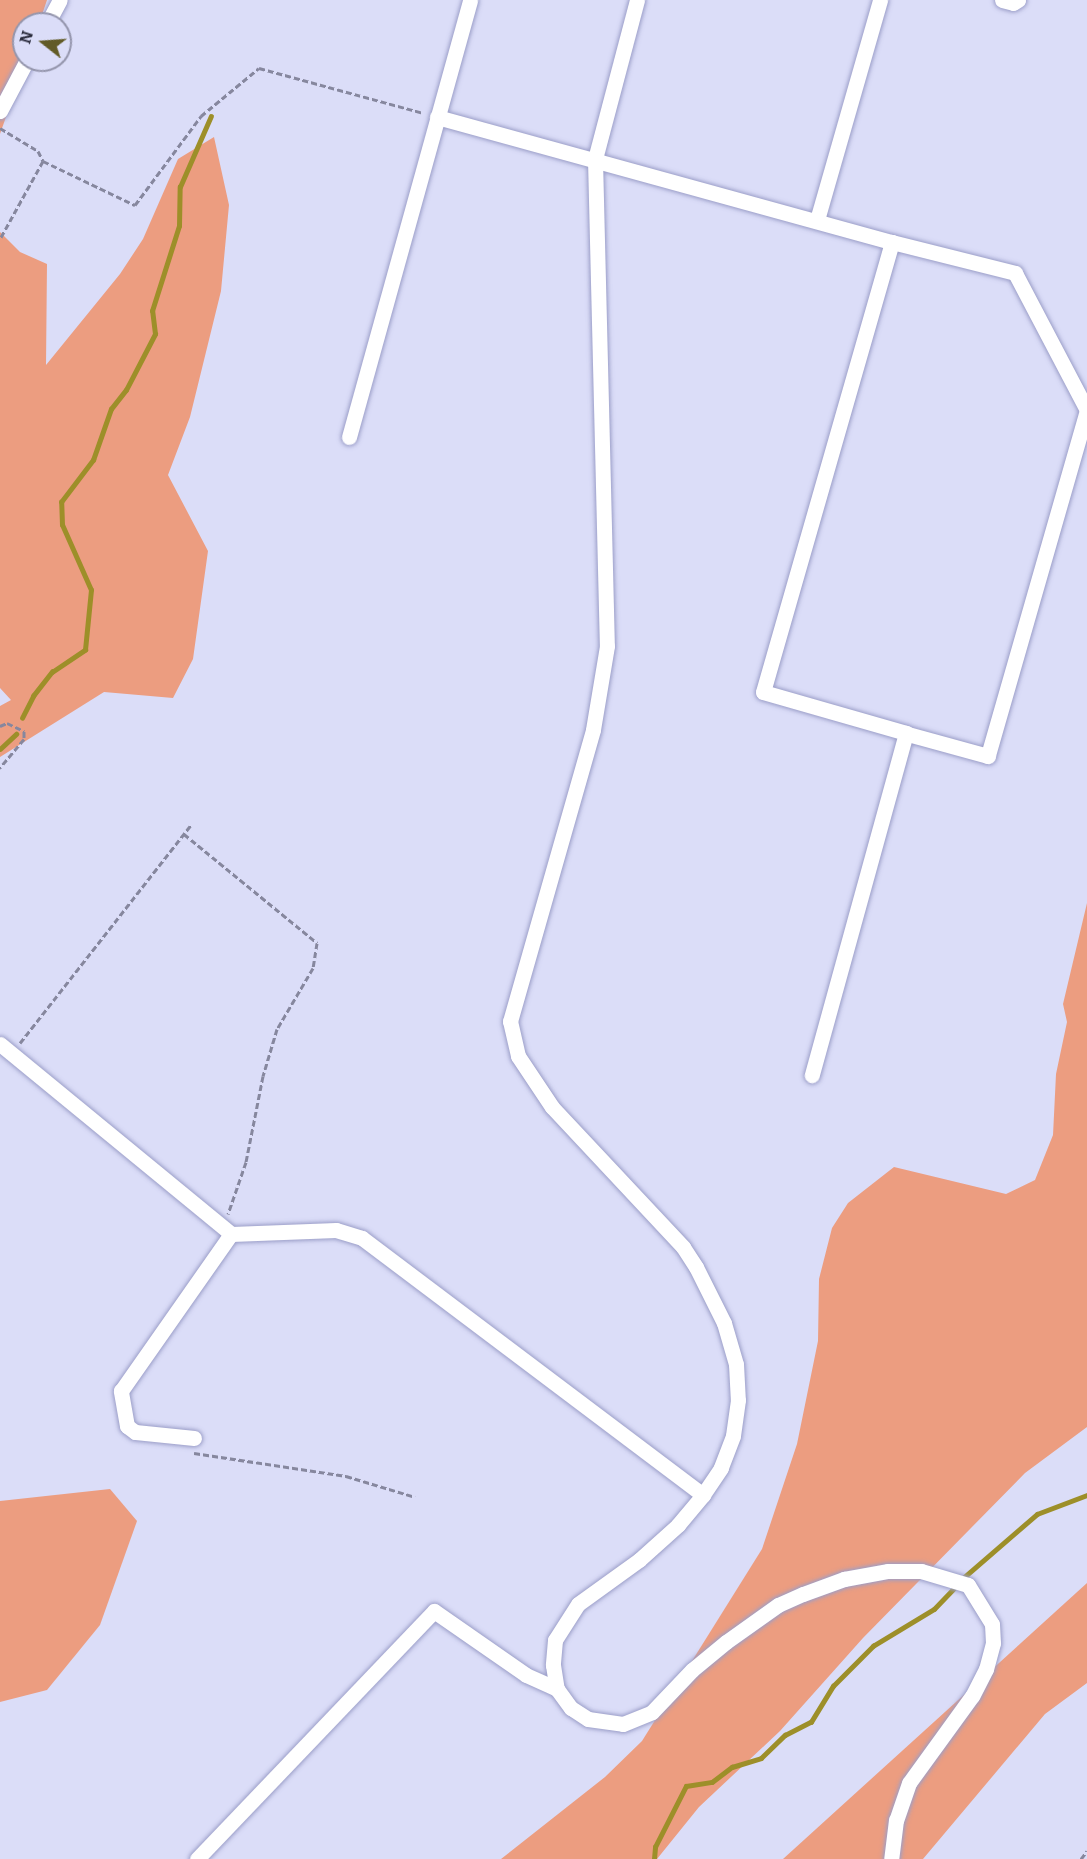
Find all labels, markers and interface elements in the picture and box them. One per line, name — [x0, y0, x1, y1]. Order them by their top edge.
north arrow — [12, 12, 72, 72]
text: N — [15, 28, 37, 46]

